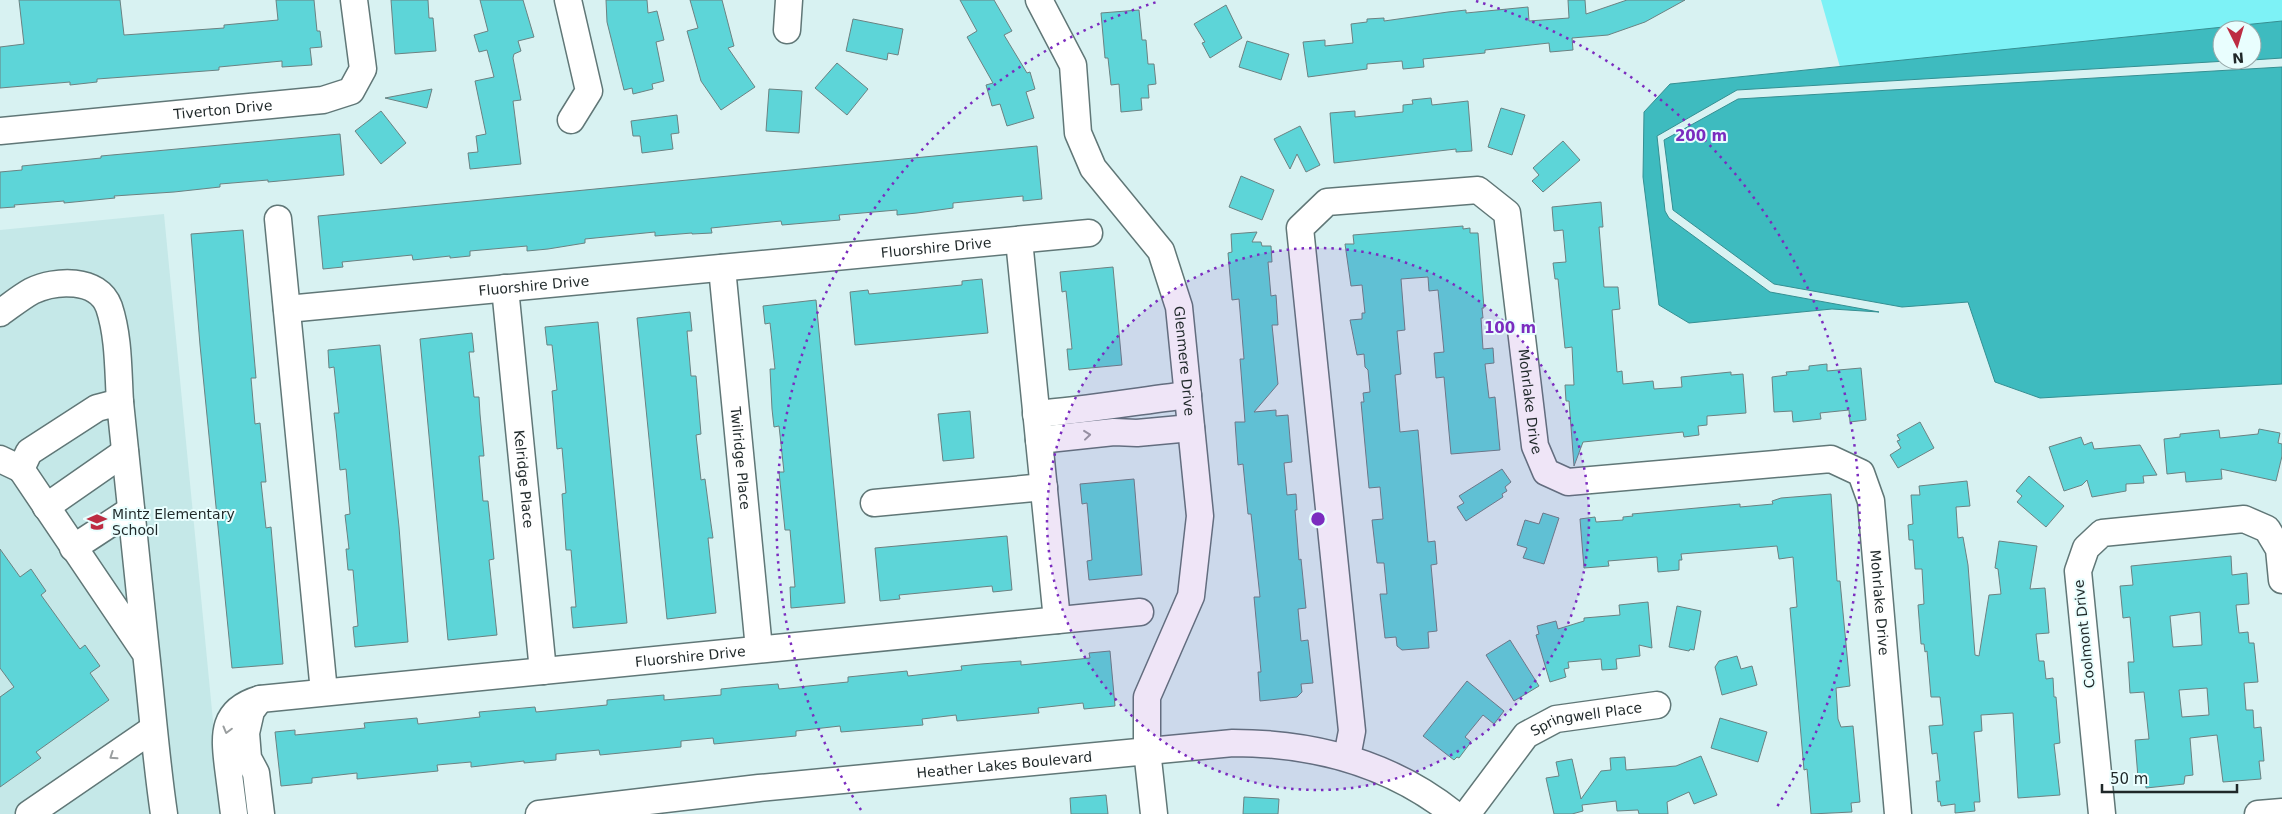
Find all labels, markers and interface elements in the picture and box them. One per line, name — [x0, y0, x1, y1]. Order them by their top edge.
north arrow — [2212, 20, 2262, 70]
text: N — [2232, 49, 2245, 66]
street label: Tiverton Drive — [172, 97, 273, 122]
text: 200 m — [1675, 127, 1727, 145]
street label: Fluorshire Drive — [880, 234, 992, 261]
street label: Fluorshire Drive — [478, 272, 590, 299]
street label: Glenmere Drive — [1171, 305, 1198, 417]
text: 100 m — [1484, 319, 1536, 337]
street label: Mohrlake Drive — [1515, 348, 1546, 457]
street label: Twilridge Place — [727, 405, 753, 510]
street label: Kelridge Place — [511, 429, 537, 529]
one-way arrow — [1084, 430, 1092, 441]
place label: Mintz Elementary School — [112, 506, 235, 538]
centre of rings — [1309, 510, 1327, 528]
school or university icon: Mintz Elementary School — [86, 511, 108, 533]
street label: Mohrlake Drive — [1867, 549, 1892, 656]
street label: Coolmont Drive — [2070, 579, 2098, 689]
street label: Fluorshire Drive — [634, 643, 746, 670]
street label: Springwell Place — [1528, 699, 1643, 739]
one-way arrow — [222, 725, 232, 734]
street label: Heather Lakes Boulevard — [916, 748, 1093, 781]
one-way arrow — [109, 750, 119, 759]
scale bar — [2102, 762, 2237, 794]
text: 50 m — [2110, 770, 2148, 788]

